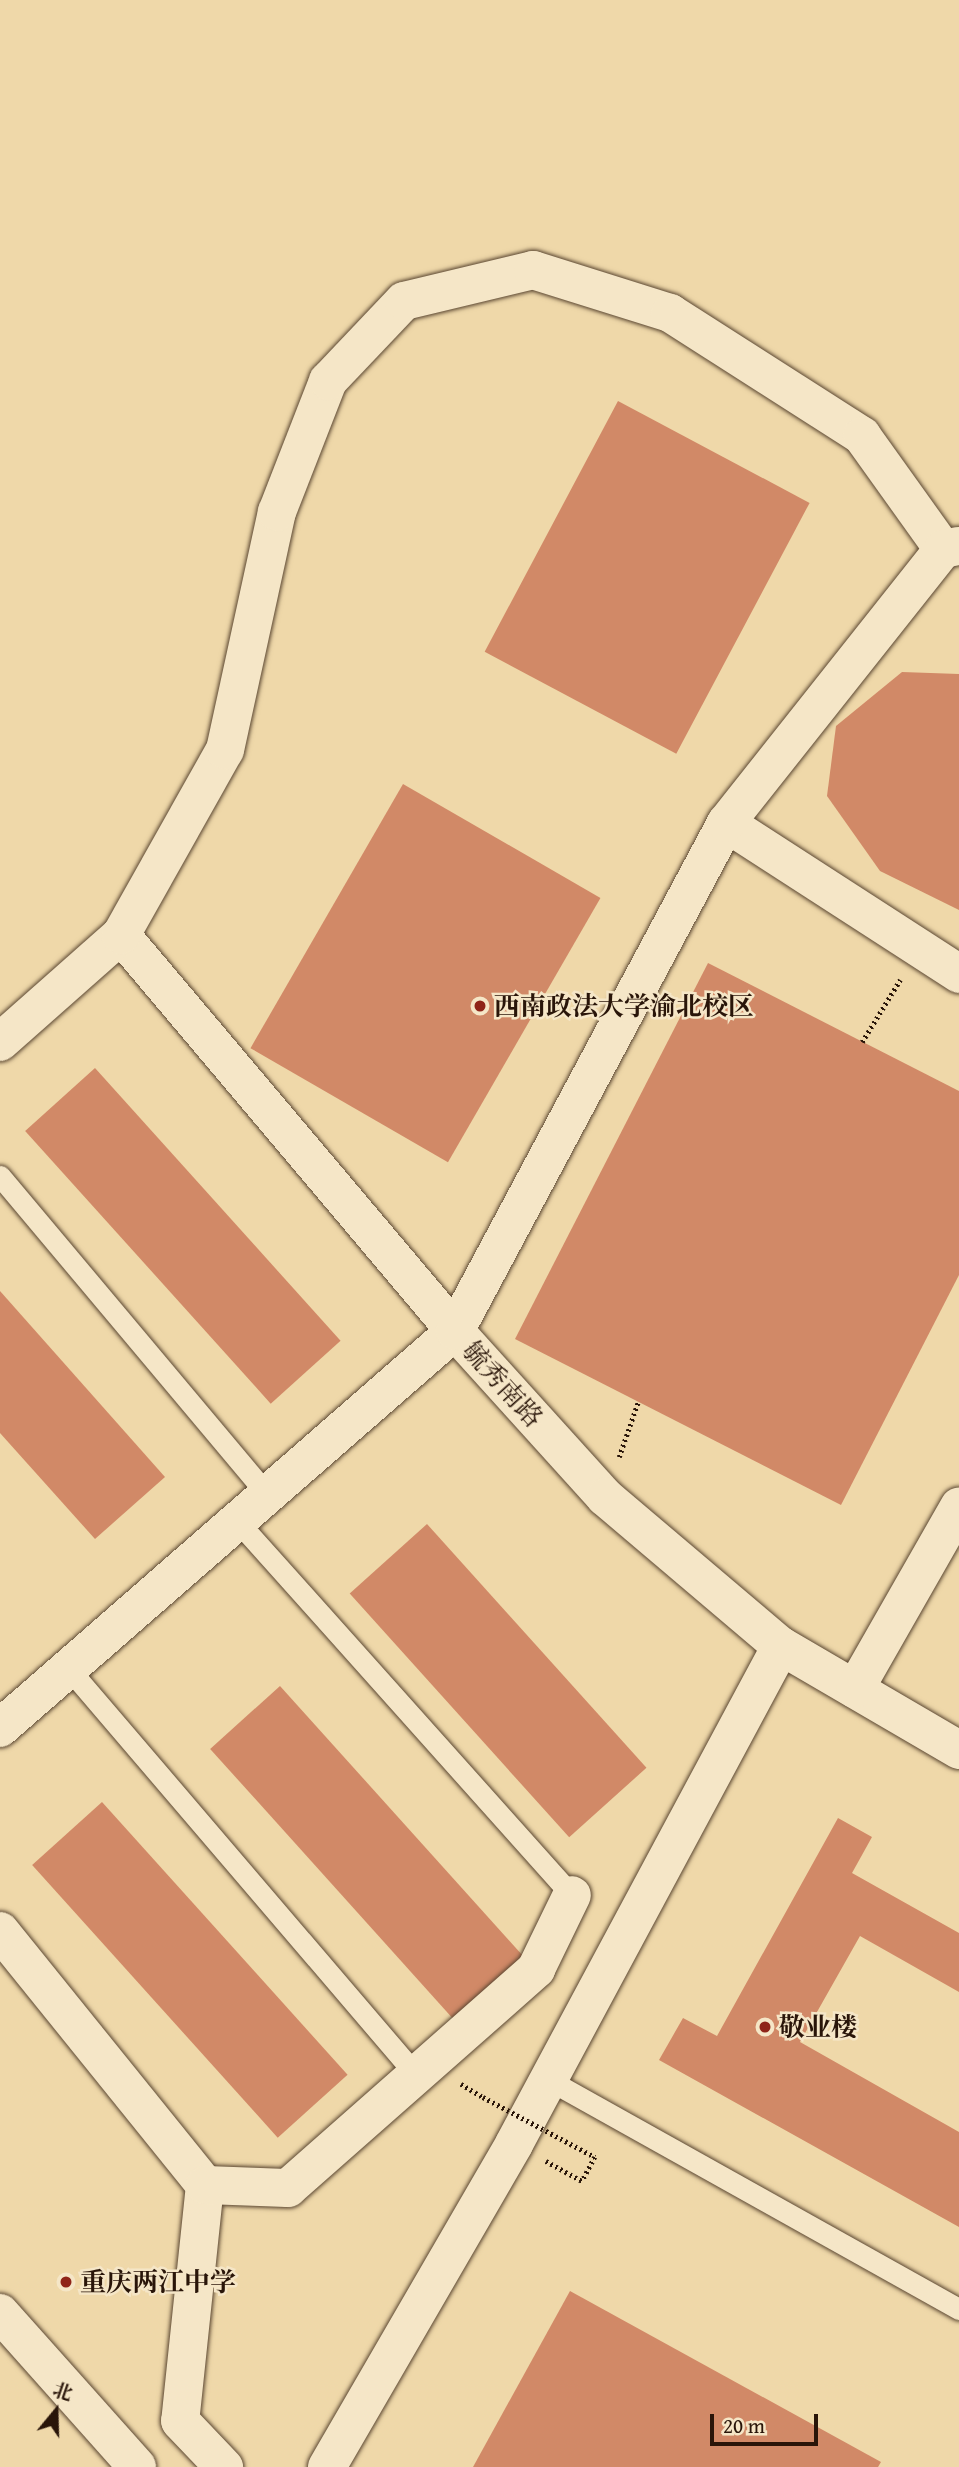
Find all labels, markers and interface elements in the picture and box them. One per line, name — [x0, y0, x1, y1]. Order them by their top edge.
place label: 西南政法大学渝北校区 — [494, 990, 754, 1022]
marker: 西南政法大学渝北校区 — [472, 998, 488, 1014]
street label: 毓秀南路 — [457, 1335, 549, 1433]
place label: 敬业楼 — [779, 2011, 857, 2043]
marker: 敬业楼 — [757, 2019, 773, 2035]
place label: 重庆两江中学 — [80, 2266, 236, 2298]
marker: 重庆两江中学 — [58, 2274, 74, 2290]
text: 北 — [49, 2375, 76, 2407]
north arrow — [21, 2376, 91, 2446]
scale bar — [714, 2400, 822, 2444]
text: 20 m — [723, 2410, 765, 2441]

